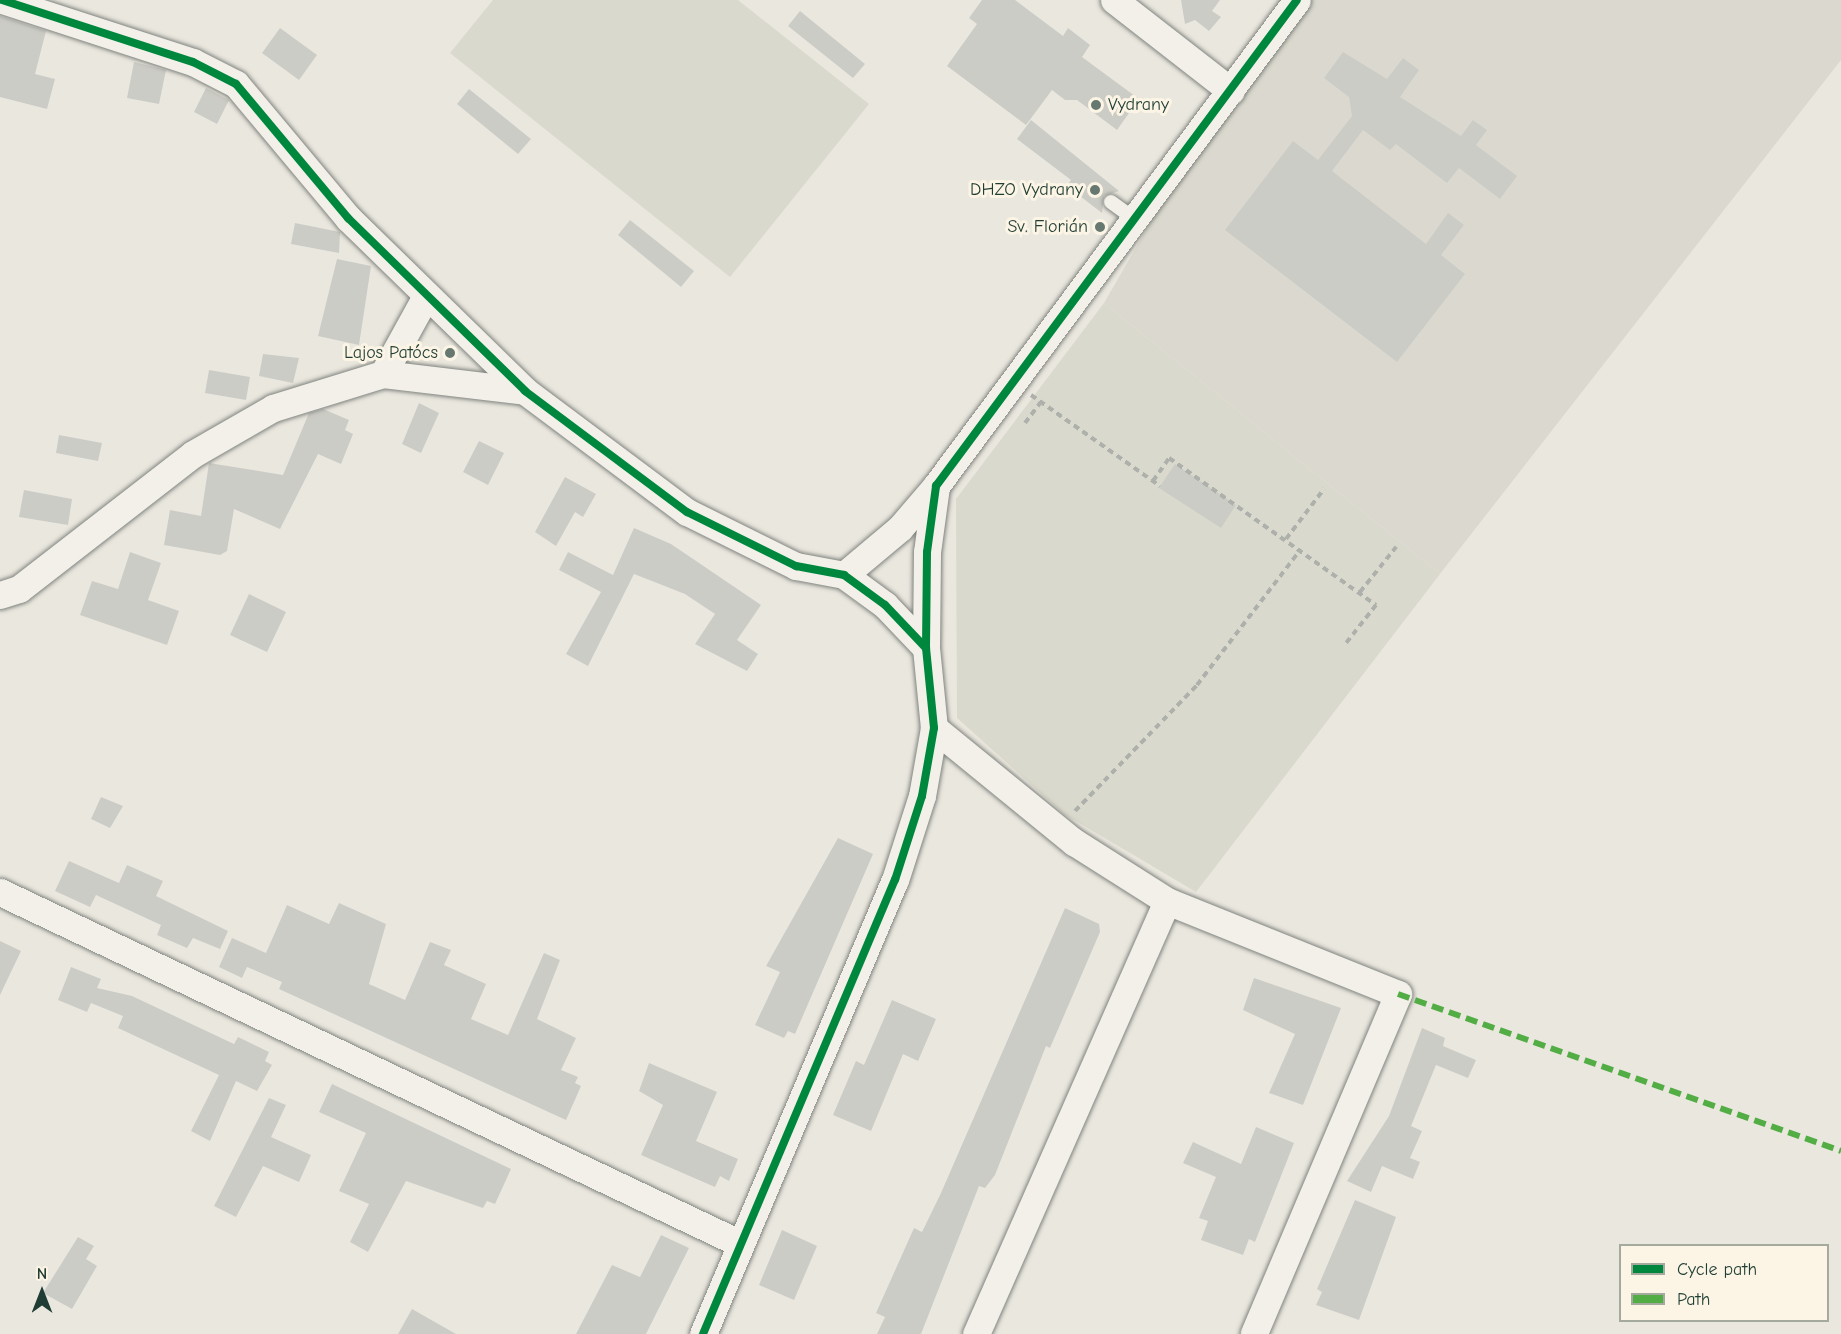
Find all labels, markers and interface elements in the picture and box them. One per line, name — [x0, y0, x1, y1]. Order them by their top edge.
place label: Vydrany — [1108, 94, 1169, 116]
marker: Vydrany — [1089, 98, 1103, 112]
place label: DHZO Vydrany — [970, 179, 1083, 201]
marker: DHZO Vydrany — [1088, 183, 1102, 197]
place label: Sv. Florián — [1007, 216, 1088, 238]
marker: Sv. Florián — [1093, 220, 1107, 234]
place label: Lajos Patócs — [344, 342, 438, 364]
marker: Lajos Patócs — [443, 346, 457, 360]
legend — [1619, 1244, 1829, 1322]
text: Cycle path — [1677, 1259, 1757, 1280]
north arrow — [12, 1262, 72, 1322]
text: N — [37, 1265, 47, 1283]
text: Path — [1677, 1289, 1710, 1310]

